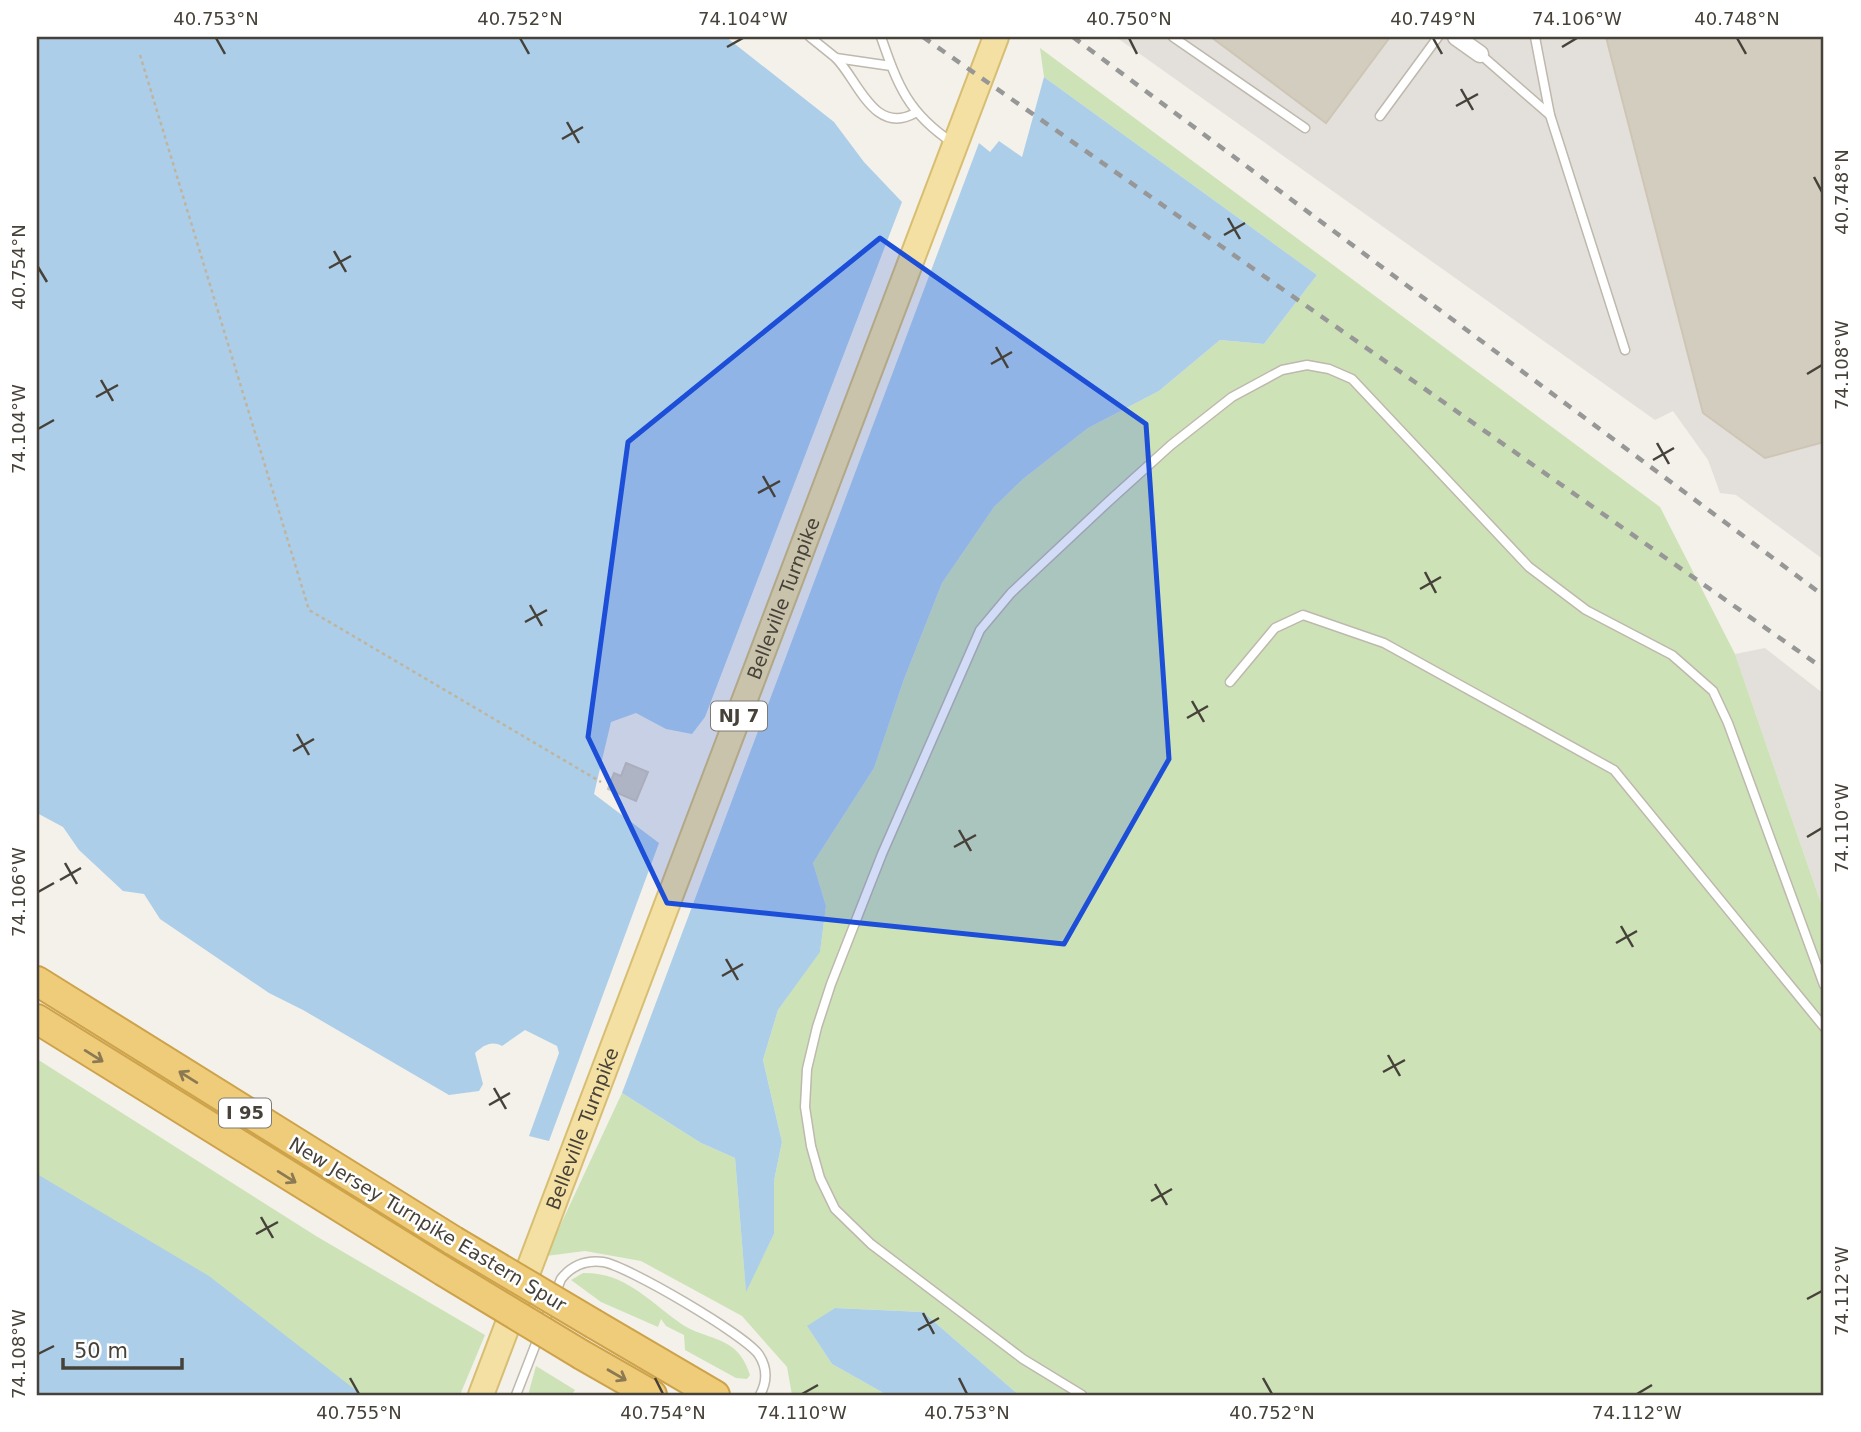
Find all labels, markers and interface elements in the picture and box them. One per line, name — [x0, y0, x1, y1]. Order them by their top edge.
text: 40.753°N — [173, 8, 259, 29]
text: 40.752°N — [477, 8, 563, 29]
text: 74.104°W — [698, 8, 788, 29]
text: 40.750°N — [1086, 8, 1172, 29]
text: 40.749°N — [1390, 8, 1476, 29]
text: 74.106°W — [1532, 8, 1622, 29]
text: 40.748°N — [1694, 8, 1780, 29]
text: 40.748°N — [1831, 149, 1852, 235]
text: 40.754°N — [8, 224, 29, 310]
text: 74.108°W — [1831, 320, 1852, 410]
text: 74.104°W — [8, 384, 29, 474]
street label: Belleville Turnpike — [742, 514, 824, 682]
road number: NJ 7 — [711, 702, 767, 730]
text: 74.110°W — [1831, 783, 1852, 873]
text: 74.106°W — [8, 847, 29, 937]
street label: Belleville Turnpike — [541, 1044, 623, 1213]
one-way arrow — [84, 1049, 104, 1063]
one-way arrow — [178, 1069, 198, 1083]
road number: I 95 — [219, 1098, 271, 1128]
street label: New Jersey Turnpike Eastern Spur — [285, 1132, 571, 1316]
one-way arrow — [277, 1169, 296, 1184]
text: 74.112°W — [1831, 1246, 1852, 1336]
text: 74.108°W — [8, 1309, 29, 1399]
scale bar — [63, 1327, 182, 1371]
text: 50 m — [74, 1339, 128, 1363]
one-way arrow — [607, 1368, 627, 1382]
text: 40.755°N — [316, 1402, 402, 1423]
text: 40.754°N — [620, 1402, 706, 1423]
text: 74.110°W — [757, 1402, 847, 1423]
text: 40.753°N — [924, 1402, 1010, 1423]
text: 40.752°N — [1229, 1402, 1315, 1423]
text: 74.112°W — [1592, 1402, 1682, 1423]

